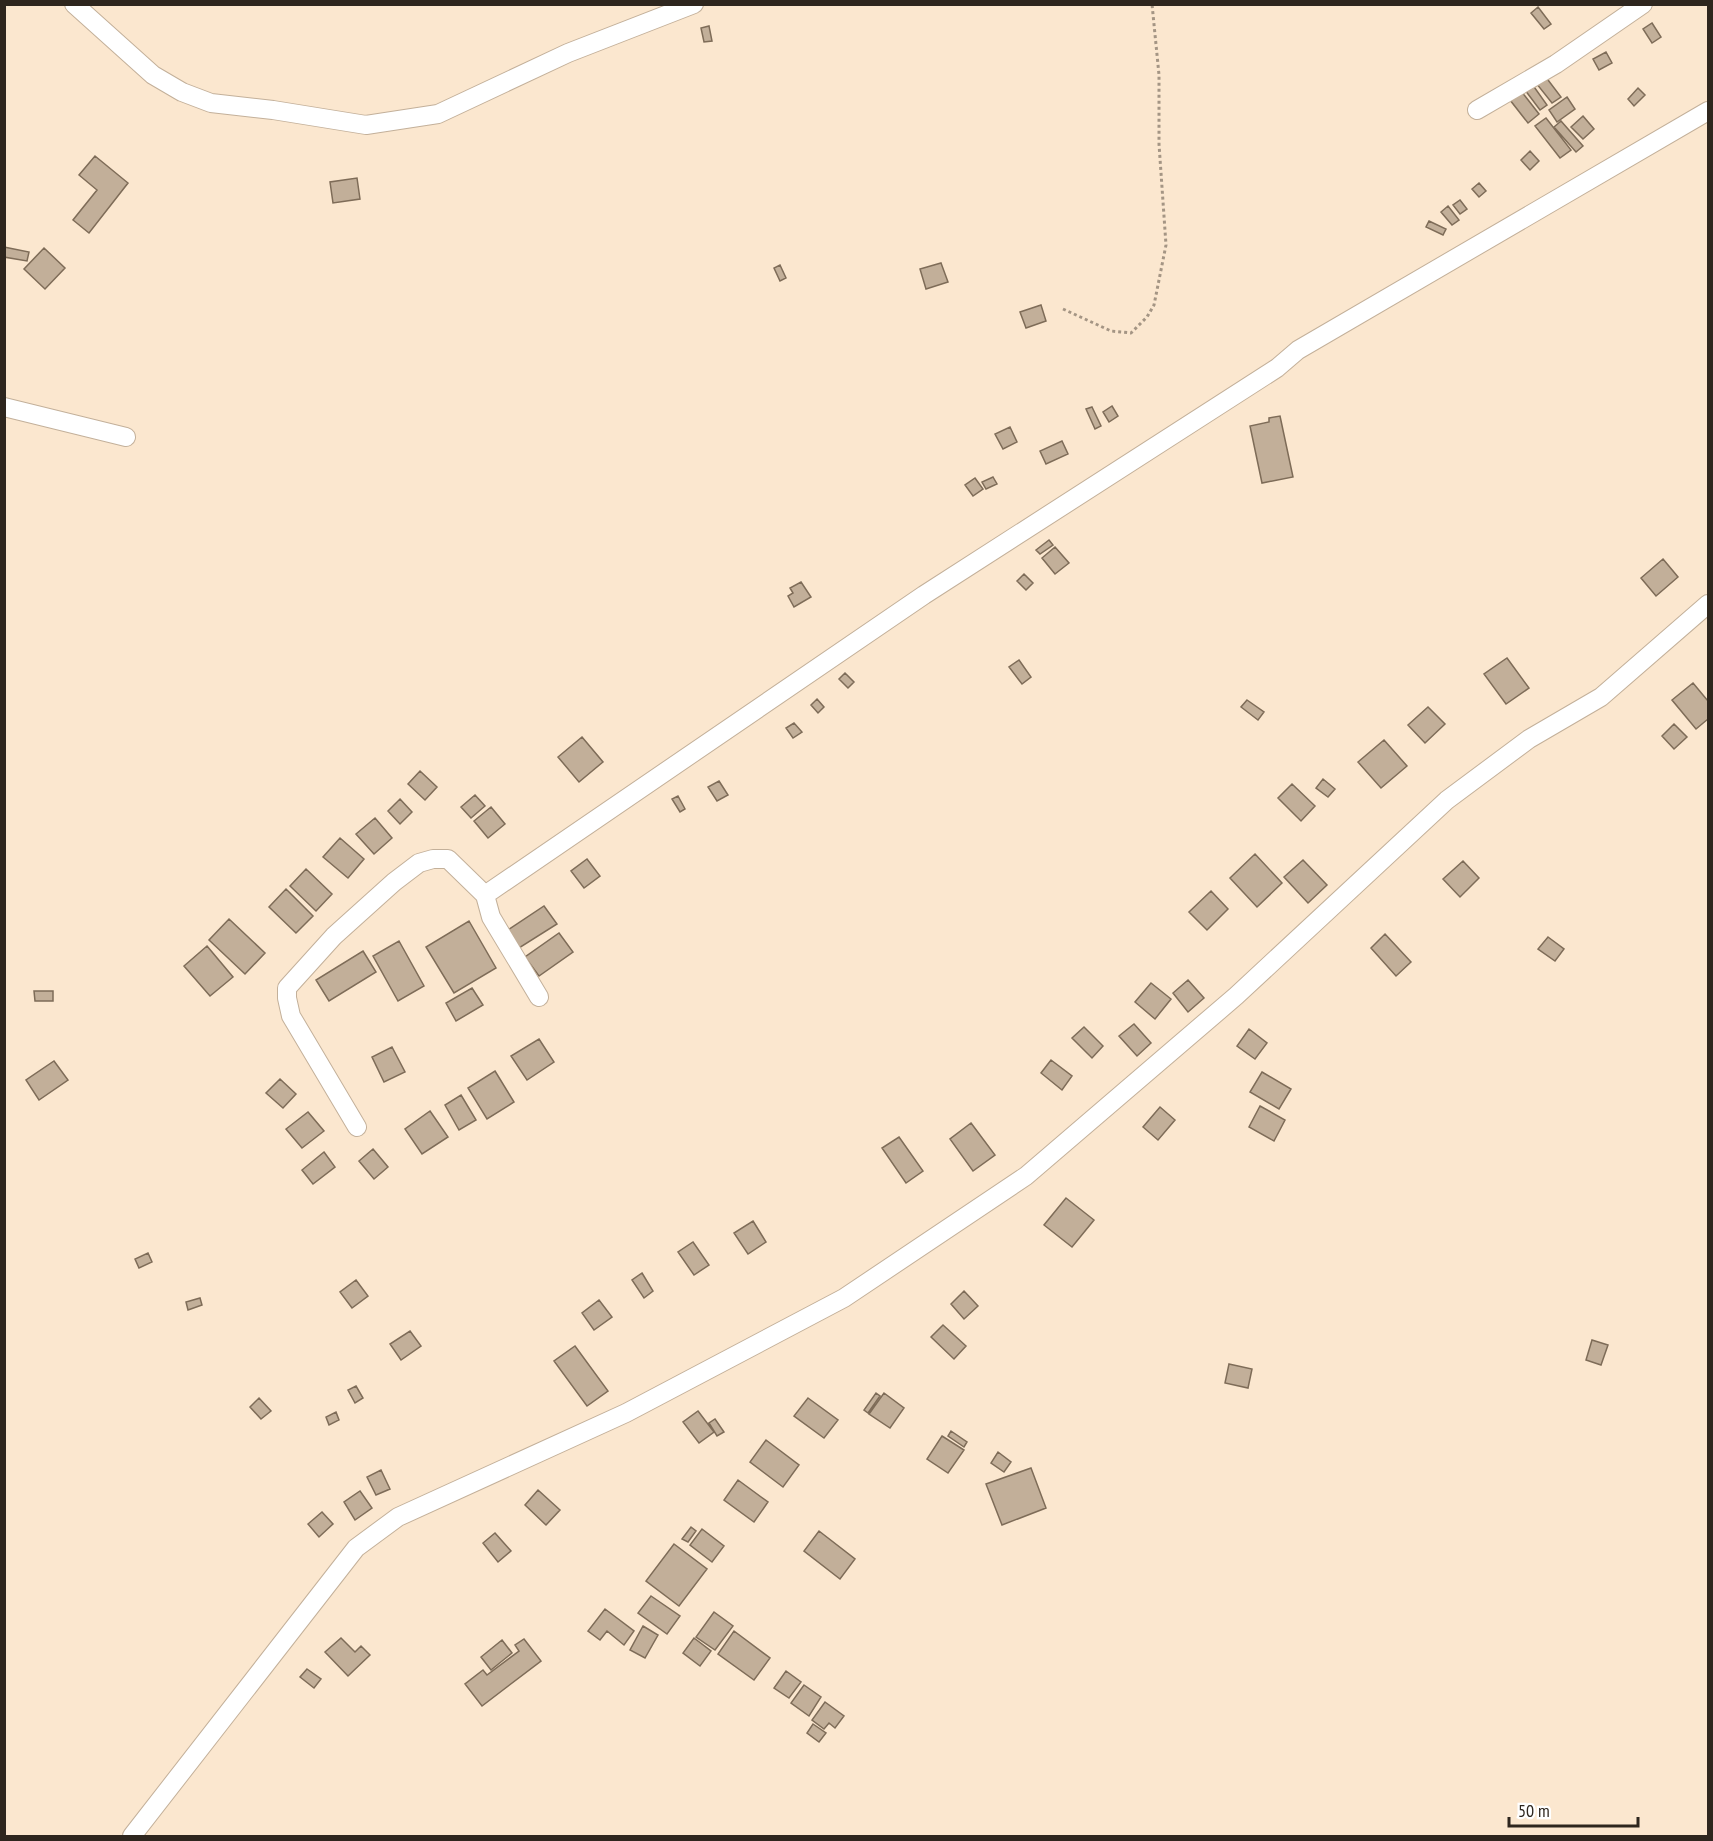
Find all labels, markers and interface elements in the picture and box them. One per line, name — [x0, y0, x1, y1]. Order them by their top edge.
scale bar — [1509, 1790, 1638, 1828]
text: 50 m — [1518, 1799, 1550, 1822]

